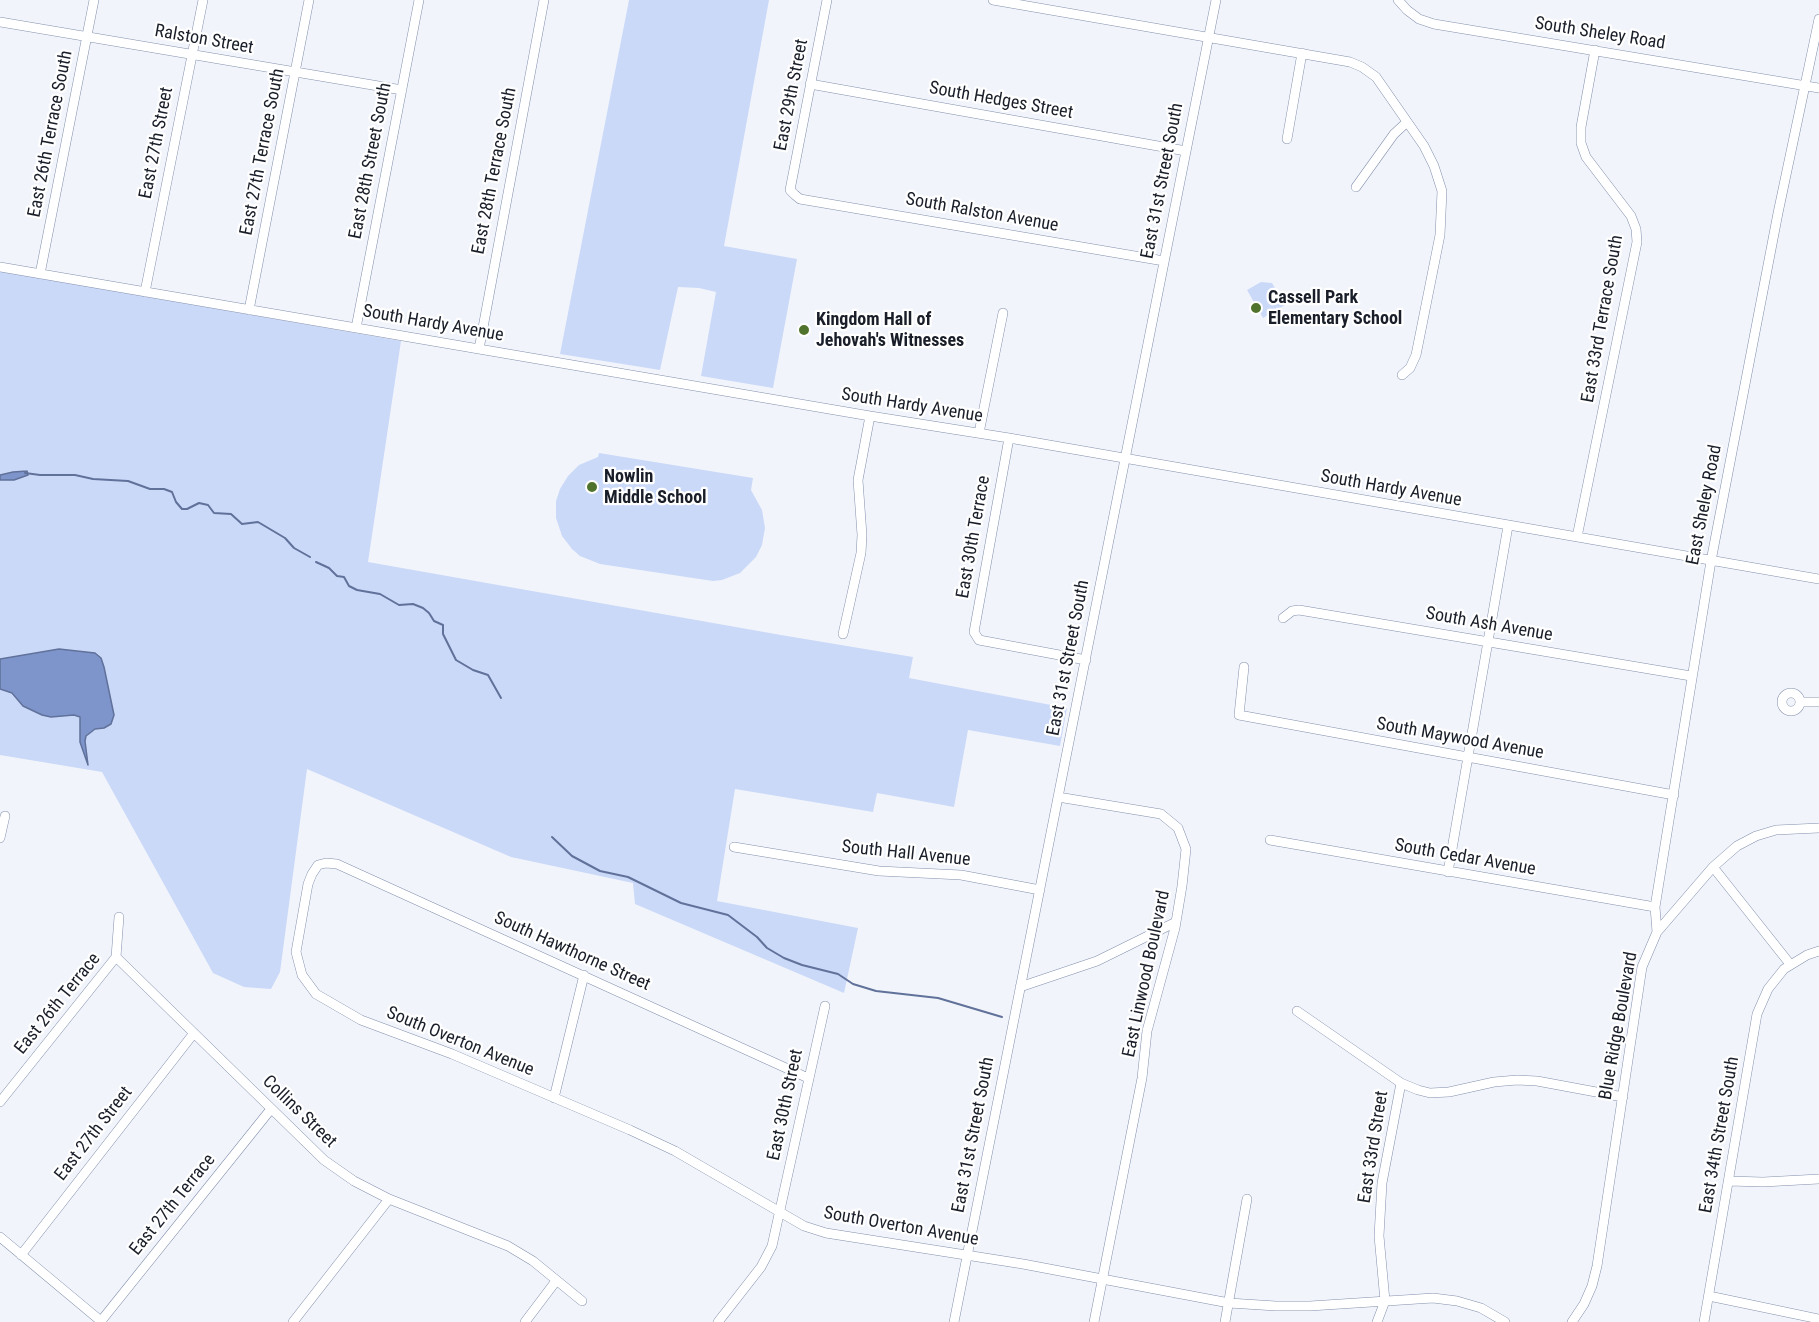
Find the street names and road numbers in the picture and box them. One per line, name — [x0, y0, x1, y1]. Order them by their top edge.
street label: South Sheley Road — [1533, 13, 1667, 55]
street label: Ralston Street — [153, 21, 255, 59]
street label: East 29th Street — [771, 37, 813, 153]
street label: East 26th Terrace South — [24, 49, 78, 219]
street label: East 27th Terrace South — [236, 67, 290, 237]
street label: South Hedges Street — [927, 78, 1075, 124]
street label: East 28th Street South — [345, 81, 397, 241]
street label: East 27th Street — [136, 85, 178, 201]
street label: East 28th Terrace South — [468, 86, 522, 256]
street label: East 31st Street South — [1137, 101, 1189, 261]
street label: South Ralston Avenue — [904, 189, 1060, 237]
street label: East 33rd Terrace South — [1578, 234, 1628, 404]
street label: South Hardy Avenue — [361, 301, 505, 347]
street label: South Hardy Avenue — [840, 384, 984, 428]
street label: East Sheley Road — [1683, 443, 1727, 567]
street label: South Hardy Avenue — [1319, 466, 1463, 512]
street label: East 30th Terrace — [953, 474, 995, 600]
street label: East 31st Street South — [1043, 578, 1095, 738]
street label: South Ash Avenue — [1424, 603, 1554, 647]
street label: South Maywood Avenue — [1375, 714, 1545, 764]
street label: South Cedar Avenue — [1393, 835, 1537, 881]
street label: South Hall Avenue — [841, 837, 971, 871]
street label: East Linwood Boulevard — [1119, 889, 1175, 1059]
street label: South Hawthorne Street — [491, 908, 653, 996]
street label: East 26th Terrace — [11, 949, 105, 1059]
street label: Blue Ridge Boulevard — [1595, 950, 1643, 1102]
street label: South Overton Avenue — [383, 1003, 537, 1081]
street label: East 30th Street — [764, 1047, 808, 1163]
street label: East 31st Street South — [948, 1055, 1000, 1215]
street label: East 34th Street South — [1696, 1055, 1744, 1215]
street label: Collins Street — [257, 1071, 341, 1153]
street label: East 27th Street — [51, 1083, 137, 1185]
street label: East 33rd Street — [1354, 1089, 1394, 1205]
street label: East 27th Terrace — [126, 1150, 220, 1260]
street label: South Overton Avenue — [822, 1203, 980, 1251]

